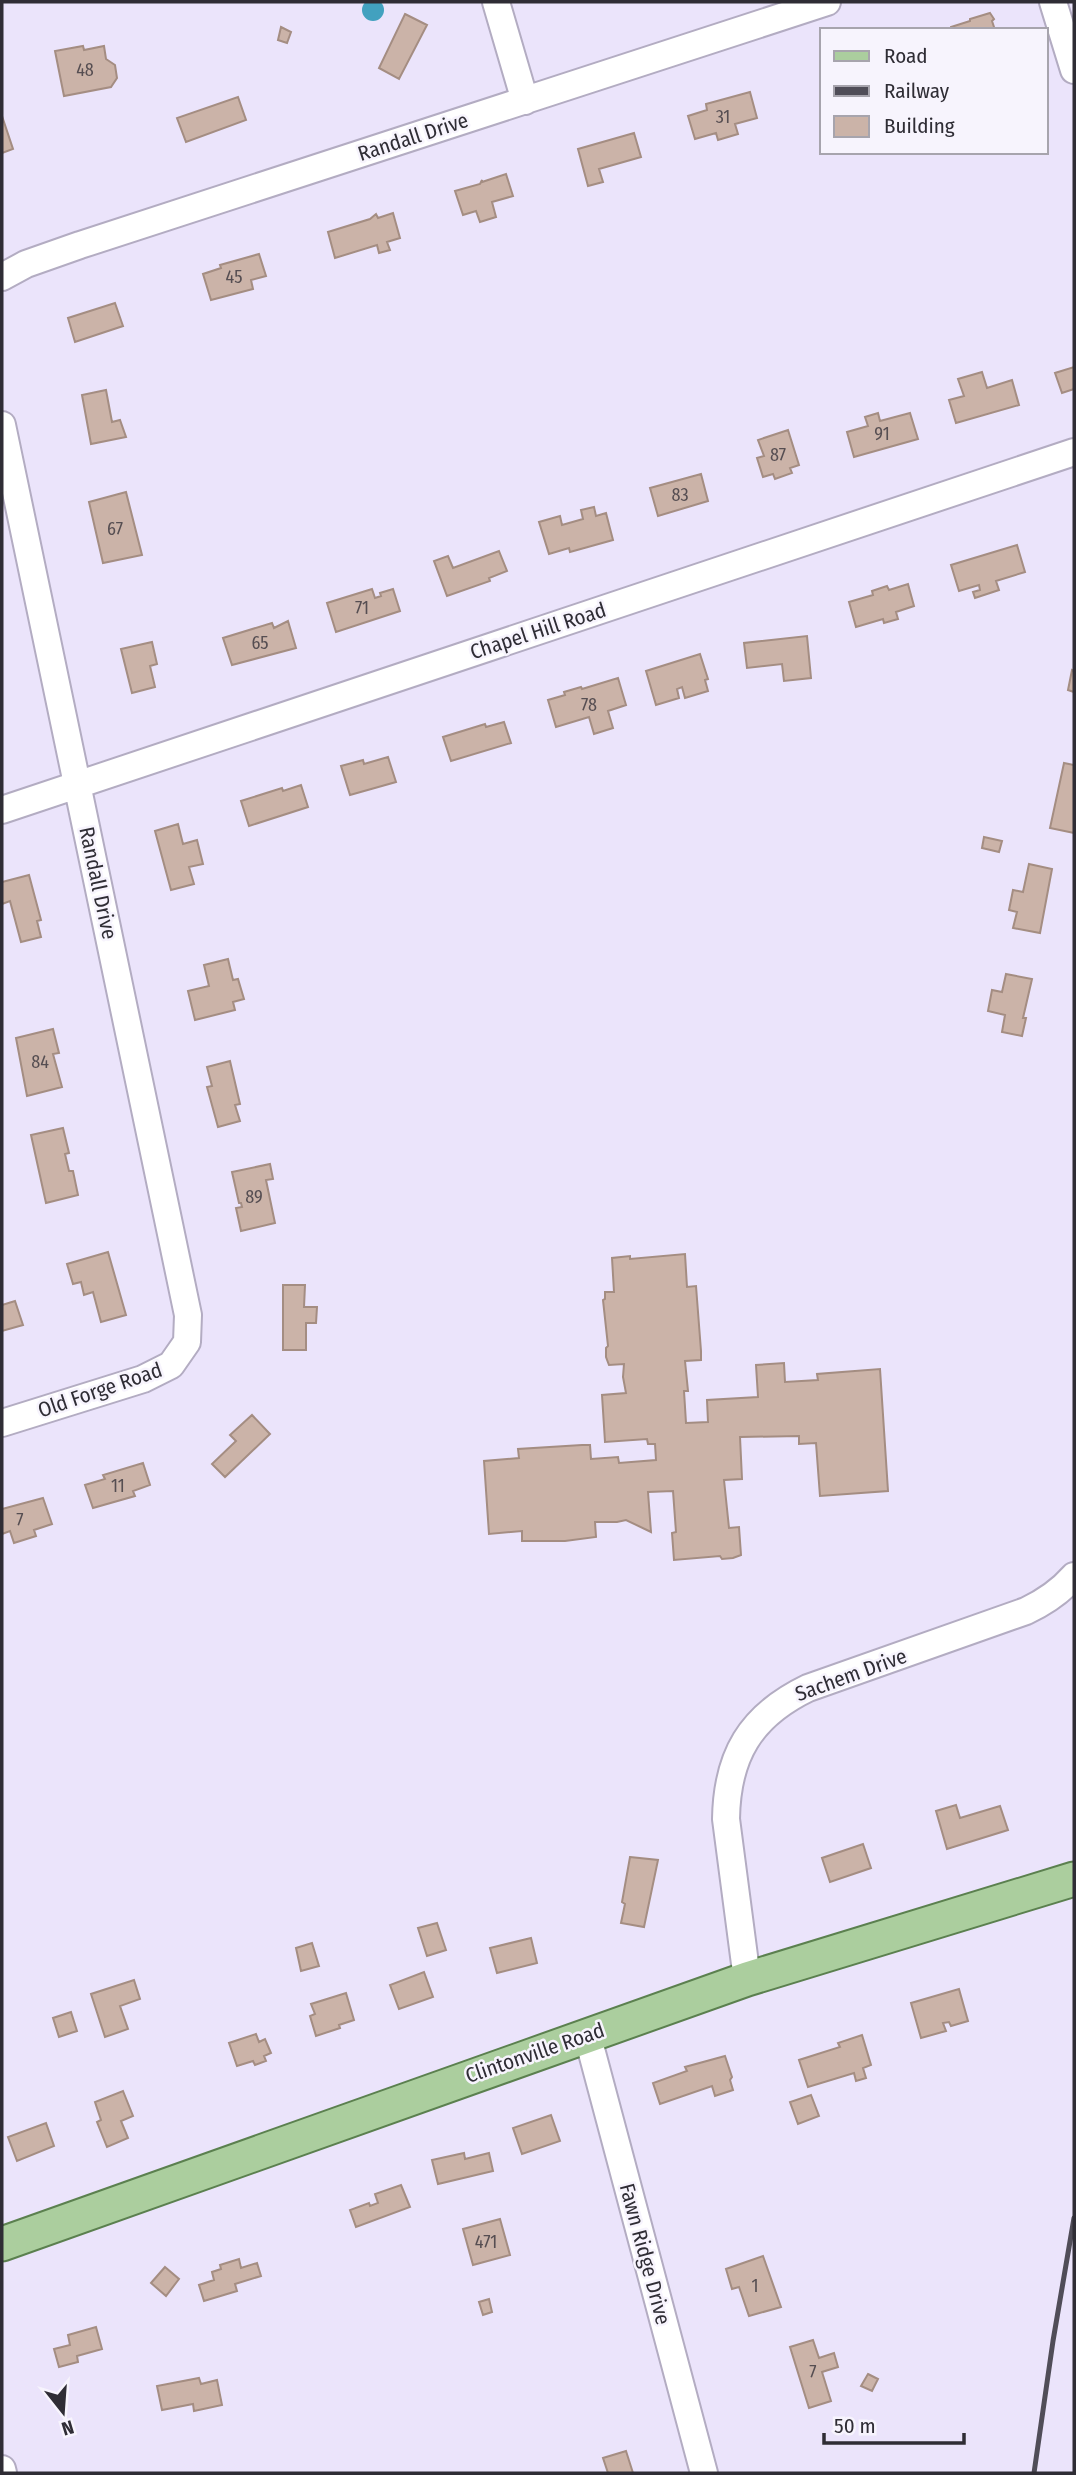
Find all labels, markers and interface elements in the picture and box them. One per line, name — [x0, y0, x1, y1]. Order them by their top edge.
legend — [820, 28, 1048, 154]
text: Road — [884, 43, 928, 69]
house number: 48 — [76, 59, 94, 81]
text: Railway — [884, 78, 950, 104]
house number: 31 — [716, 106, 730, 128]
street label: Randall Drive — [355, 107, 471, 167]
text: Building — [884, 113, 955, 139]
house number: 45 — [226, 266, 242, 288]
house number: 91 — [874, 423, 890, 445]
house number: 87 — [770, 444, 786, 466]
house number: 83 — [671, 484, 689, 506]
house number: 67 — [107, 518, 123, 540]
house number: 71 — [355, 597, 369, 619]
street label: Chapel Hill Road — [467, 597, 609, 665]
house number: 65 — [251, 632, 269, 654]
house number: 78 — [581, 694, 597, 716]
street label: Randall Drive — [73, 824, 123, 942]
house number: 84 — [31, 1051, 49, 1073]
house number: 89 — [245, 1186, 263, 1208]
street label: Old Forge Road — [34, 1357, 166, 1423]
house number: 11 — [111, 1475, 125, 1497]
house number: 7 — [16, 1509, 24, 1531]
street label: Sachem Drive — [792, 1643, 910, 1707]
street label: Clintonville Road — [462, 2017, 608, 2089]
street label: Fawn Ridge Drive — [614, 2181, 676, 2327]
house number: 471 — [475, 2231, 497, 2253]
house number: 1 — [751, 2275, 759, 2297]
house number: 7 — [809, 2361, 817, 2383]
north arrow — [28, 2377, 98, 2447]
scale bar — [824, 2402, 964, 2446]
text: 50 m — [834, 2413, 876, 2439]
text: N — [59, 2415, 77, 2440]

